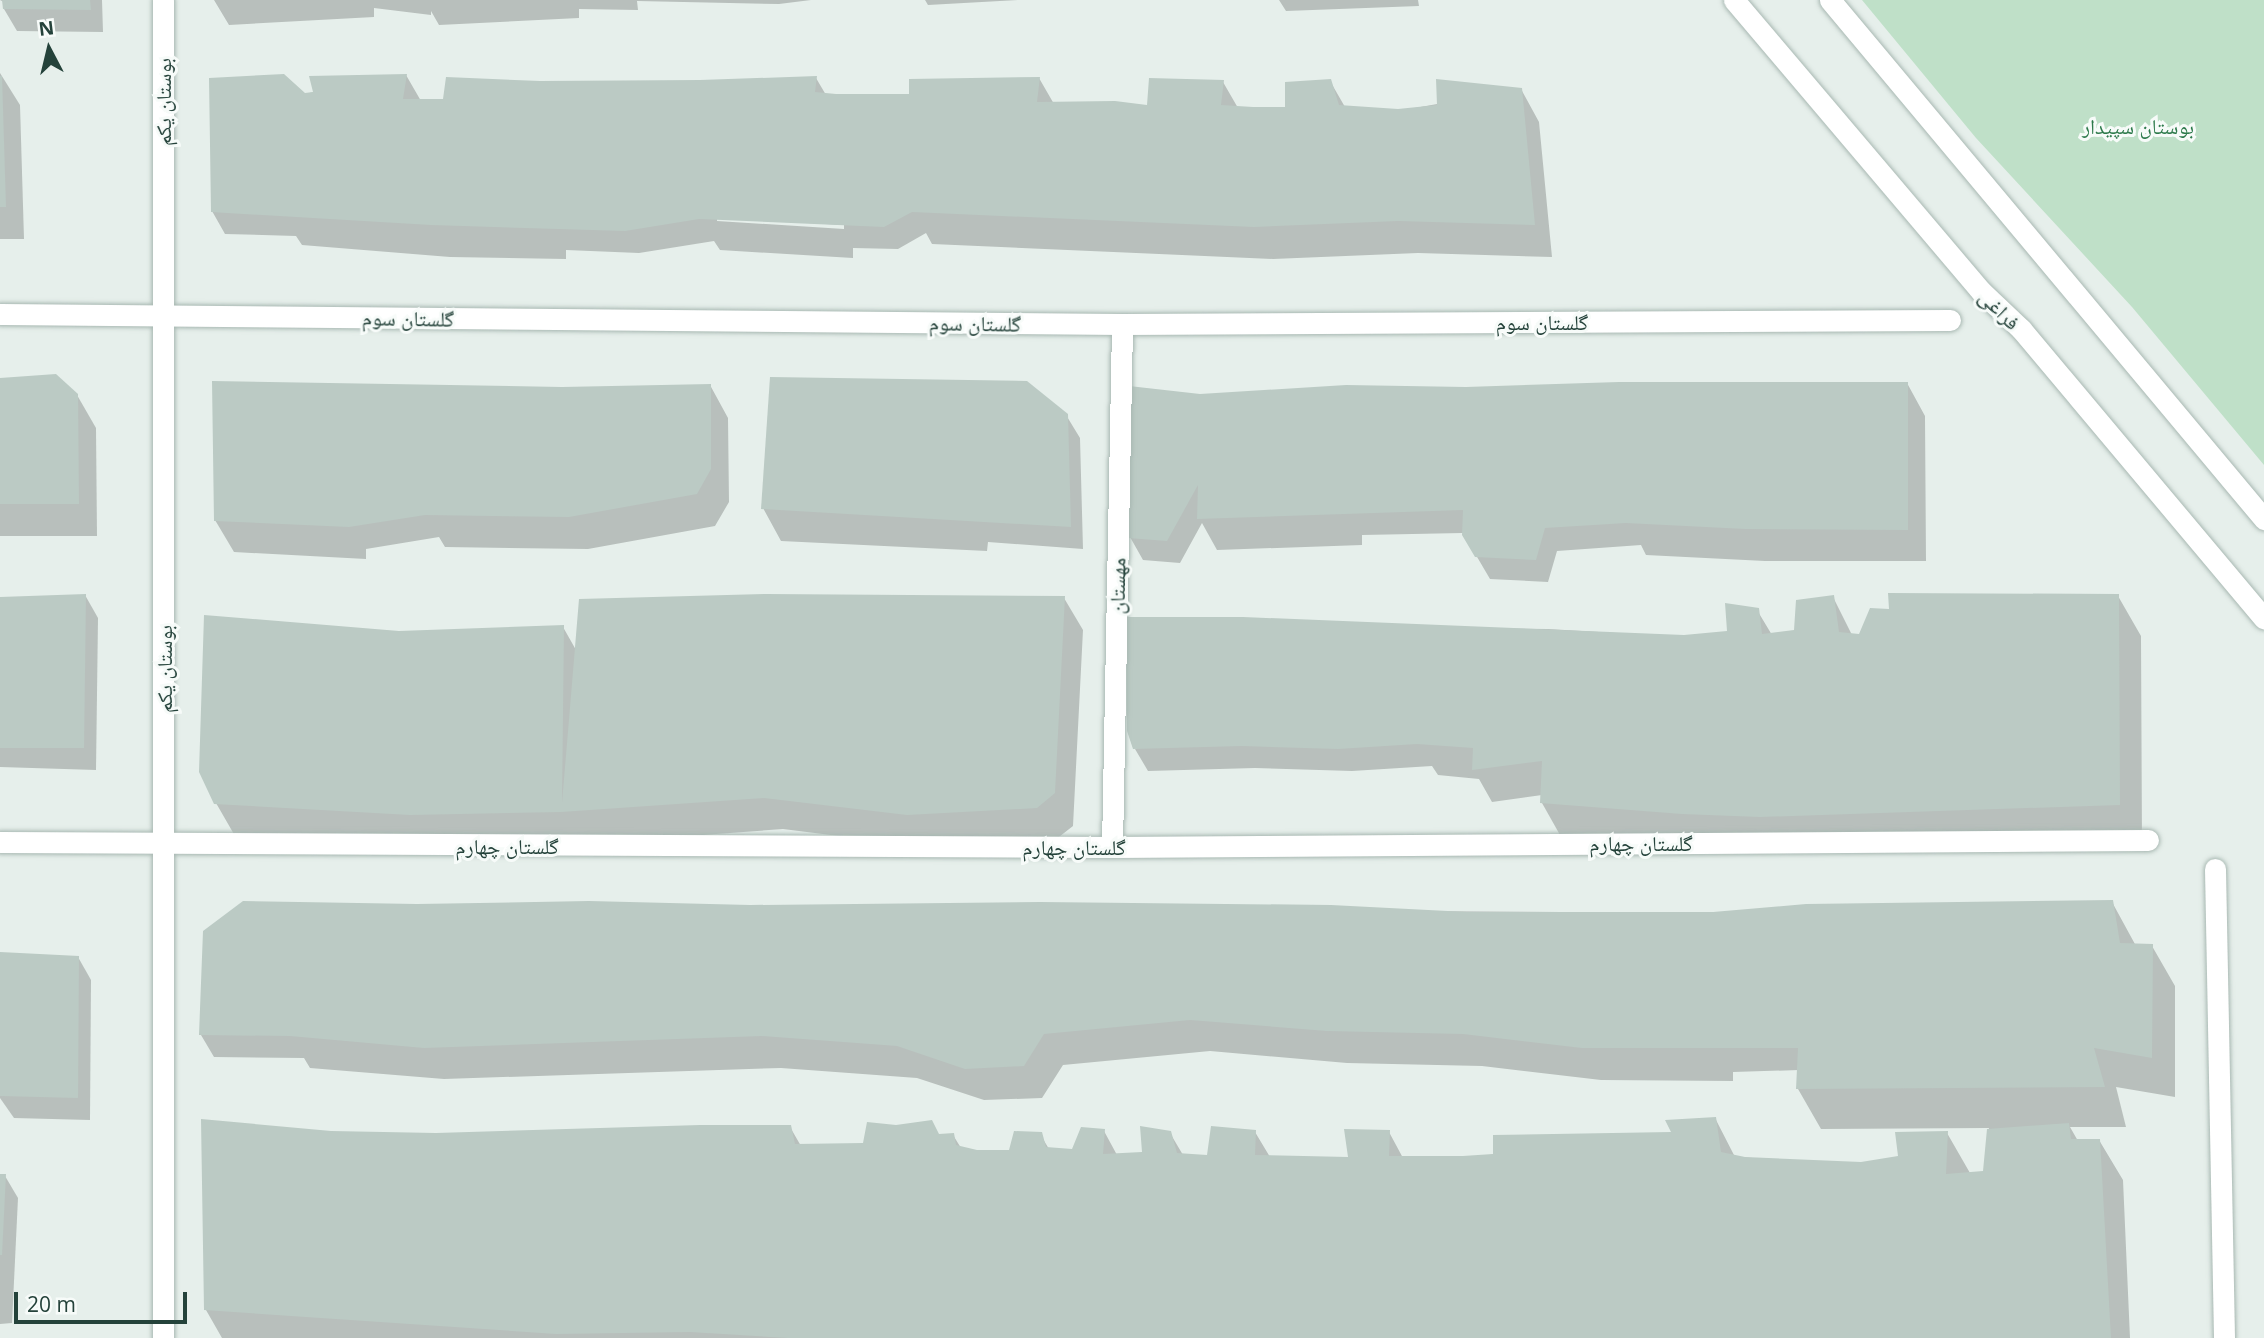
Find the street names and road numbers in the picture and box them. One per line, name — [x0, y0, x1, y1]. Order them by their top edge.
street label: بوستان یکم — [150, 58, 176, 146]
street label: فراغی — [1974, 283, 2026, 335]
street label: گلستان سوم — [362, 305, 454, 331]
street label: گلستان سوم — [1496, 309, 1588, 335]
street label: گلستان سوم — [929, 310, 1021, 336]
street label: مهستان — [1104, 557, 1130, 615]
street label: بوستان یکم — [151, 625, 177, 713]
street label: گلستان چهارم — [1589, 830, 1693, 856]
street label: گلستان چهارم — [455, 833, 559, 859]
street label: گلستان چهارم — [1022, 834, 1126, 860]

